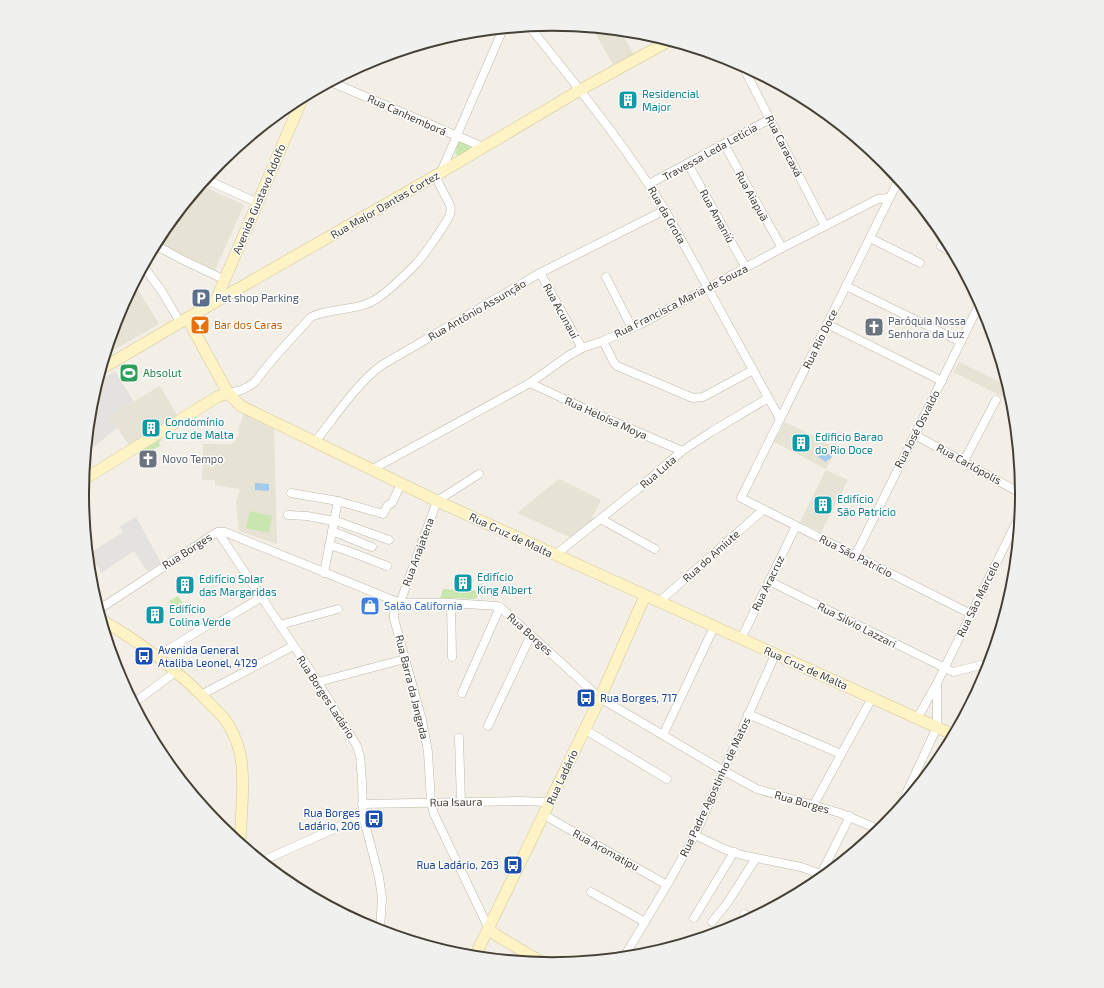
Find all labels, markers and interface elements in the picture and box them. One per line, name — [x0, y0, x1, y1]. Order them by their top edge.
place label: Residencial Major — [642, 87, 700, 114]
building icon: Residencial Major — [617, 89, 639, 111]
street label: Rua Canhemborá — [366, 91, 449, 138]
street label: Rua Caracaxá — [763, 113, 806, 179]
street label: Travessa Leda Letícia — [660, 120, 759, 183]
street label: Avenida Gustavo Adolfo — [229, 142, 288, 256]
street label: Rua Major Dantas Cortez — [328, 168, 442, 242]
street label: Rua Aiapuã — [733, 168, 772, 223]
street label: Rua da Grota — [646, 184, 689, 246]
street label: Rua Amaniú — [697, 187, 737, 245]
street label: Rua Francisca Maria de Souza — [612, 261, 750, 340]
street label: Rua Antônio Assunção — [425, 276, 529, 344]
street label: Rua Acunauí — [541, 281, 583, 342]
parking icon: Pet shop Parking — [190, 287, 212, 309]
place label: Pet shop Parking — [215, 291, 299, 304]
street label: Rua Rio Doce — [800, 307, 840, 371]
bar icon: Bar dos Caras — [189, 314, 211, 336]
place label: Paróquia Nossa Senhora da Luz — [888, 314, 966, 340]
church icon: Paróquia Nossa Senhora da Luz — [863, 316, 885, 338]
place label: Bar dos Caras — [214, 318, 283, 331]
sports icon: Absolut — [118, 362, 140, 384]
place label: Absolut — [143, 366, 182, 379]
street label: Rua José Osvaldo — [891, 388, 942, 470]
street label: Rua Heloísa Moya — [563, 394, 649, 442]
place label: Condomínio Cruz de Malta — [165, 415, 234, 441]
building icon: Condomínio Cruz de Malta — [140, 417, 162, 439]
place label: Edificio Barao do Rio Doce — [815, 430, 883, 456]
building icon: Edificio Barao do Rio Doce — [790, 432, 812, 454]
street label: Rua Carlópolis — [935, 440, 1004, 487]
church icon: Novo Tempo — [137, 448, 159, 470]
place label: Novo Tempo — [162, 452, 223, 465]
street label: Rua Luta — [637, 452, 678, 491]
place label: Edifício São Patricio — [837, 492, 896, 518]
building icon: Edifício São Patricio — [812, 494, 834, 516]
street label: Rua Cruz de Malta — [468, 510, 555, 560]
street label: Rua Anajatena — [399, 516, 437, 588]
street label: Rua do Amiute — [680, 527, 742, 585]
street label: Rua Borges — [159, 529, 214, 571]
street label: Rua São Patrício — [817, 531, 895, 580]
street label: Rua Aracruz — [748, 553, 787, 613]
street label: Rua São Marcelo — [953, 559, 1002, 639]
place label: Edifício King Albert — [477, 570, 532, 596]
place label: Edifício Solar das Margaridas — [199, 572, 277, 598]
building icon: Edifício King Albert — [452, 572, 474, 594]
building icon: Edifício Solar das Margaridas — [174, 574, 196, 596]
shop icon: Salão California — [359, 595, 381, 617]
place label: Salão California — [384, 599, 462, 612]
street label: Rua Silvio Lazzari — [816, 599, 899, 650]
place label: Edifício Colina Verde — [169, 602, 231, 628]
building icon: Edifício Colina Verde — [144, 604, 166, 626]
street label: Rua Borges — [505, 610, 556, 658]
street label: Rua Barra da Jangada — [393, 633, 432, 740]
place label: Avenida General Ataliba Leonel, 4129 — [158, 643, 258, 669]
street label: Rua Cruz de Malta — [762, 643, 850, 692]
bus stop icon: Avenida General Ataliba Leonel, 4129 — [133, 645, 155, 667]
street label: Rua Borges Ladário — [295, 653, 358, 741]
bus stop icon: Rua Borges, 717 — [575, 687, 597, 709]
place label: Rua Borges, 717 — [600, 691, 678, 704]
street label: Rua Padre Agostinho de Matos — [676, 715, 753, 859]
street label: Rua Ladário — [543, 747, 580, 806]
street label: Rua Borges — [773, 787, 832, 816]
street label: Rua Isaura — [429, 795, 482, 808]
place label: Rua Borges Ladário, 206 — [299, 806, 360, 832]
bus stop icon: Rua Borges Ladário, 206 — [363, 808, 385, 830]
street label: Rua Aromatipu — [571, 826, 642, 873]
bus stop icon: Rua Ladário, 263 — [502, 854, 524, 876]
place label: Rua Ladário, 263 — [416, 858, 499, 871]

